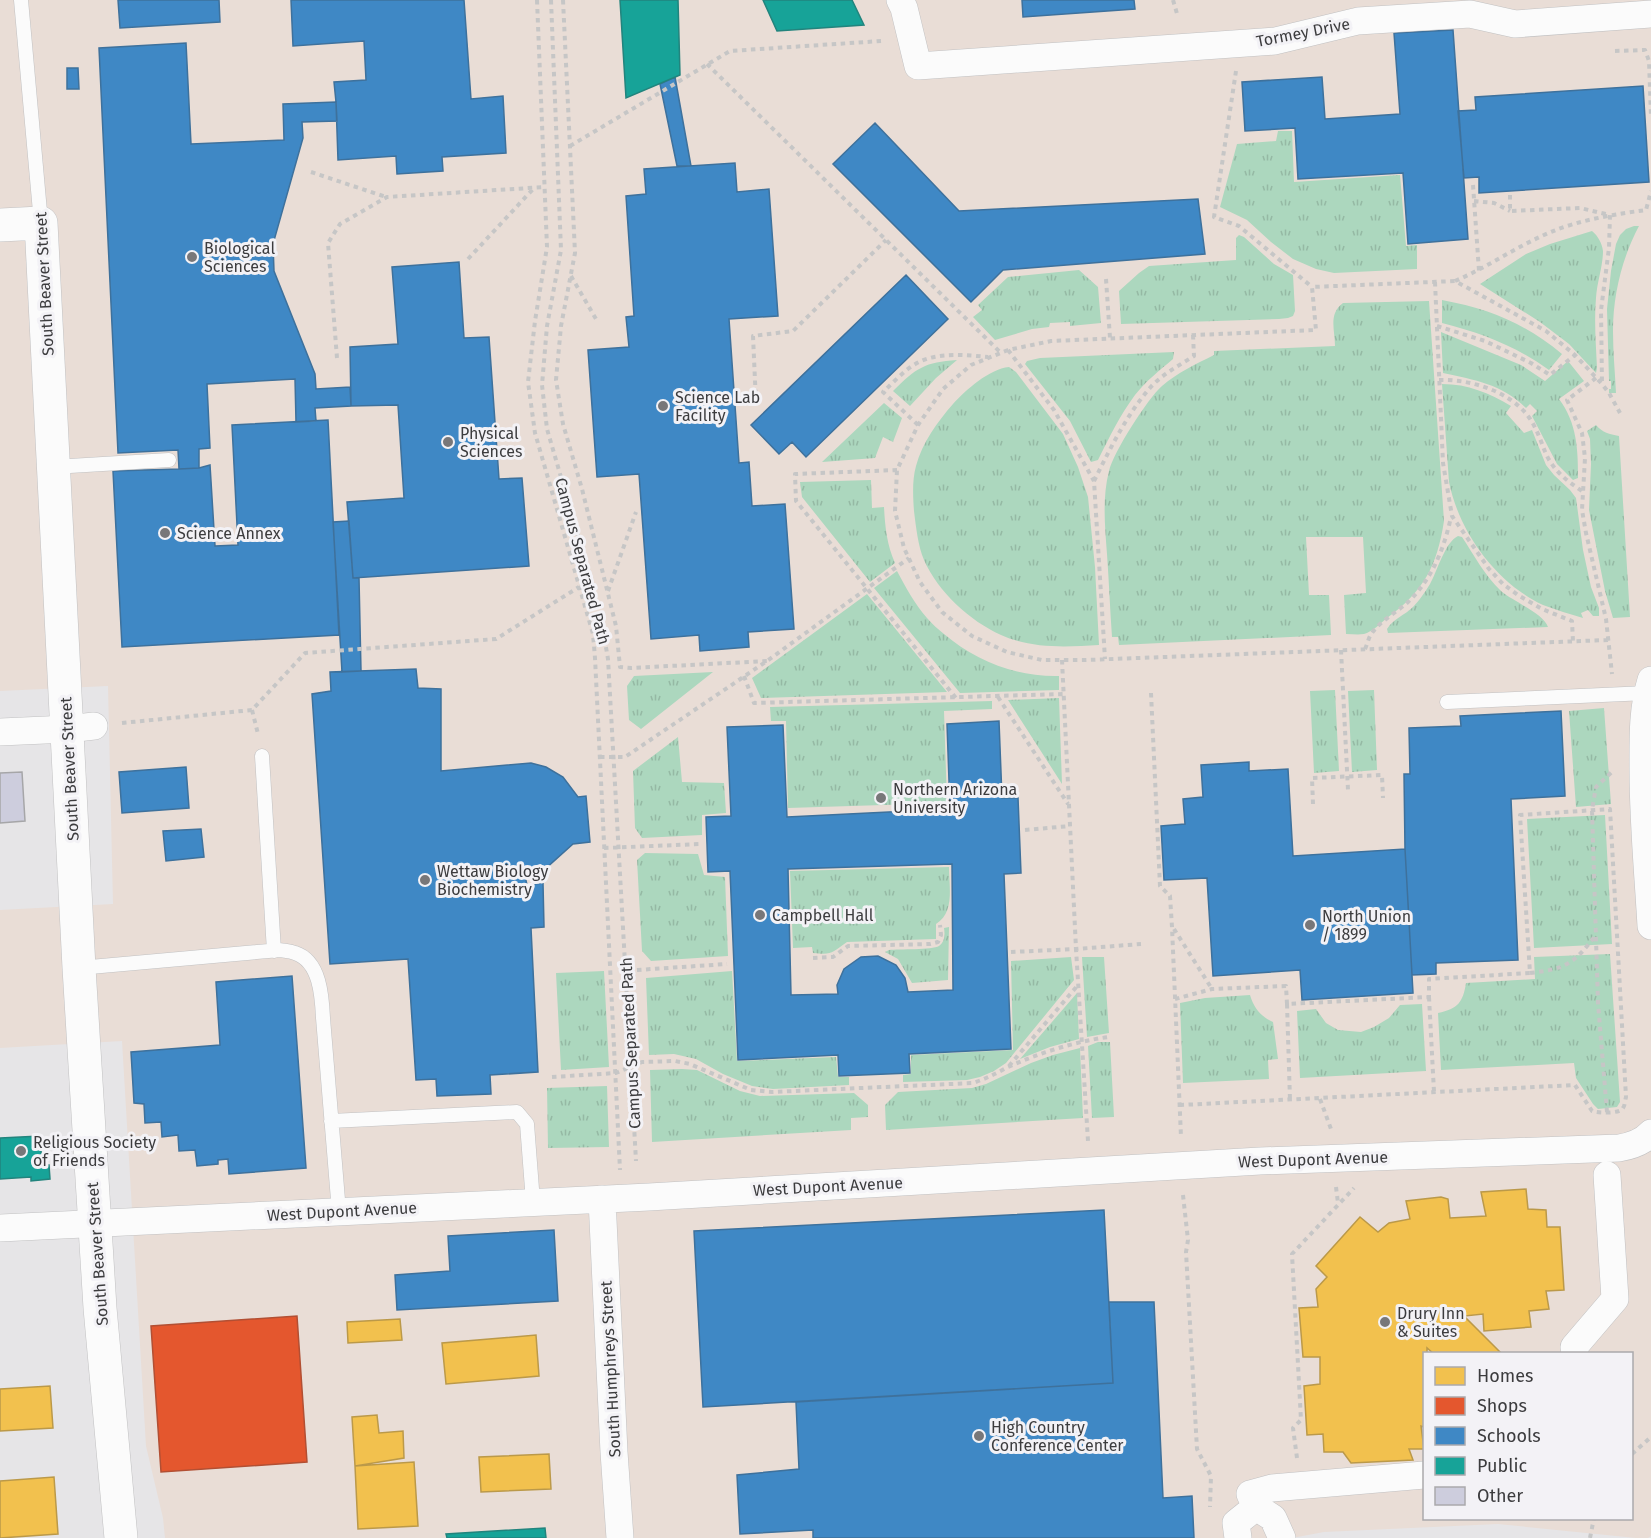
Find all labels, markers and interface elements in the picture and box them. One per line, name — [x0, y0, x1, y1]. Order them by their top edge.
street label: Tormey Drive — [1255, 14, 1351, 51]
street label: South Beaver Street — [31, 211, 58, 356]
place label: Biological Sciences — [204, 239, 275, 276]
marker: Biological Sciences — [185, 250, 199, 264]
place label: Science Lab Facility — [675, 388, 760, 425]
marker: Science Lab Facility — [656, 399, 670, 413]
place label: Physical Sciences — [460, 424, 523, 461]
marker: Physical Sciences — [441, 435, 455, 449]
street label: Campus Separated Path — [551, 476, 614, 647]
place label: Science Annex — [177, 524, 281, 543]
marker: Science Annex — [158, 526, 172, 540]
street label: South Beaver Street — [56, 696, 83, 841]
place label: Northern Arizona University — [893, 780, 1017, 817]
marker: Northern Arizona University — [874, 791, 888, 805]
place label: Wettaw Biology Biochemistry — [437, 862, 548, 899]
marker: Wettaw Biology Biochemistry — [418, 873, 432, 887]
place label: Campbell Hall — [772, 906, 874, 925]
place label: North Union / 1899 — [1322, 907, 1411, 944]
marker: Campbell Hall — [753, 908, 767, 922]
marker: North Union / 1899 — [1303, 918, 1317, 932]
street label: Campus Separated Path — [617, 957, 644, 1129]
place label: Religious Society of Friends — [33, 1133, 156, 1170]
marker: Religious Society of Friends — [14, 1144, 28, 1158]
street label: West Dupont Avenue — [1238, 1147, 1388, 1172]
street label: West Dupont Avenue — [753, 1173, 904, 1200]
street label: South Beaver Street — [83, 1181, 112, 1326]
street label: West Dupont Avenue — [267, 1198, 418, 1225]
street label: South Humphreys Street — [596, 1280, 625, 1458]
place label: Drury Inn & Suites — [1397, 1304, 1465, 1341]
marker: Drury Inn & Suites — [1378, 1315, 1392, 1329]
legend — [1423, 1352, 1633, 1520]
text: Homes — [1477, 1365, 1533, 1387]
text: Shops — [1477, 1395, 1527, 1417]
place label: High Country Conference Center — [991, 1418, 1124, 1455]
text: Schools — [1477, 1425, 1541, 1447]
marker: High Country Conference Center — [972, 1429, 986, 1443]
text: Public — [1477, 1455, 1527, 1477]
text: Other — [1477, 1485, 1523, 1507]

